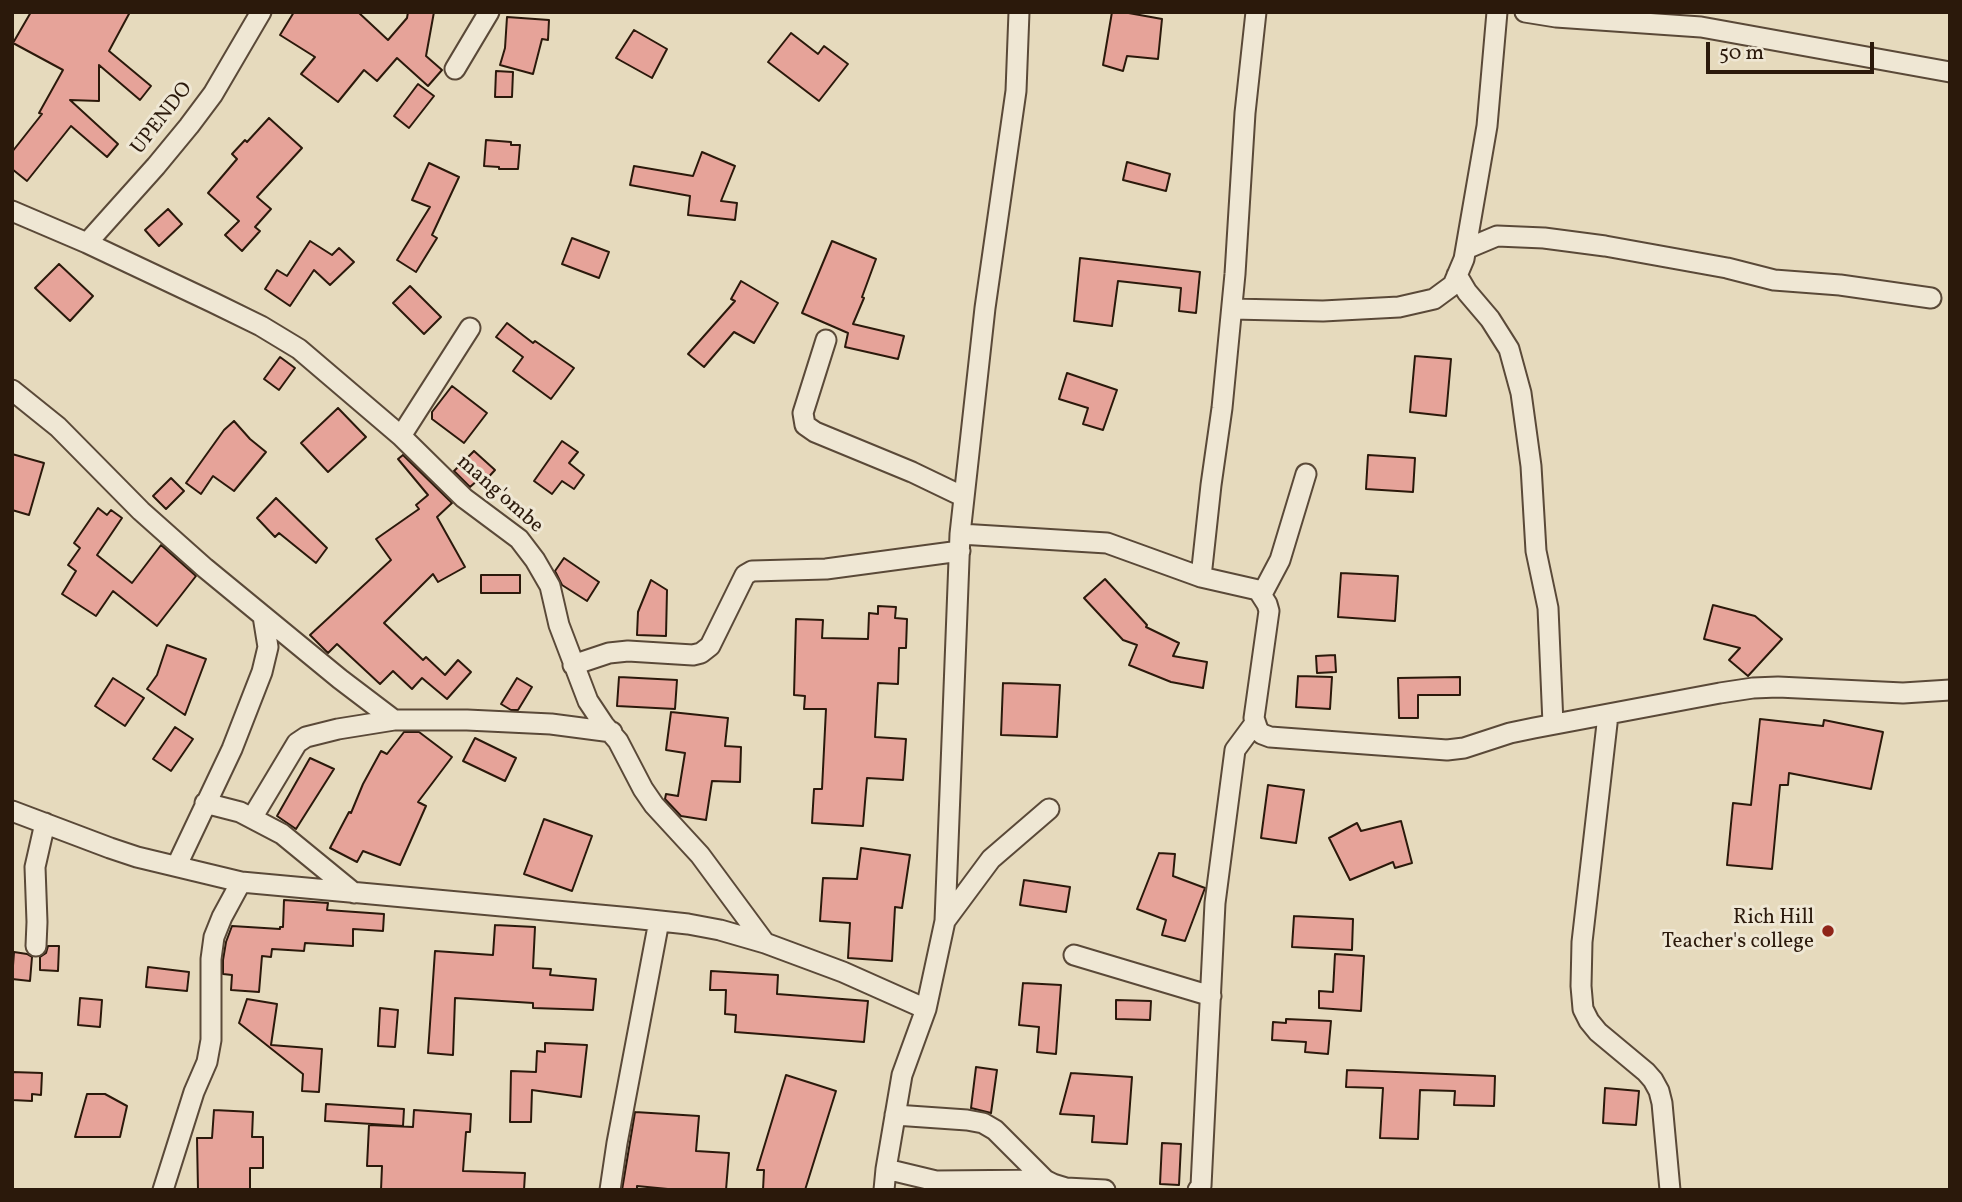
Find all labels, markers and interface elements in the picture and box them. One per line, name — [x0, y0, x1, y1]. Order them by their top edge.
scale bar — [1710, 28, 1878, 72]
text: 50 m — [1719, 39, 1764, 68]
street label: UPENDO — [127, 78, 199, 160]
street label: mang'ombe — [450, 450, 548, 540]
place label: Rich Hill Teacher's college — [1662, 906, 1814, 956]
marker: Rich Hill Teacher's college — [1820, 923, 1836, 939]

